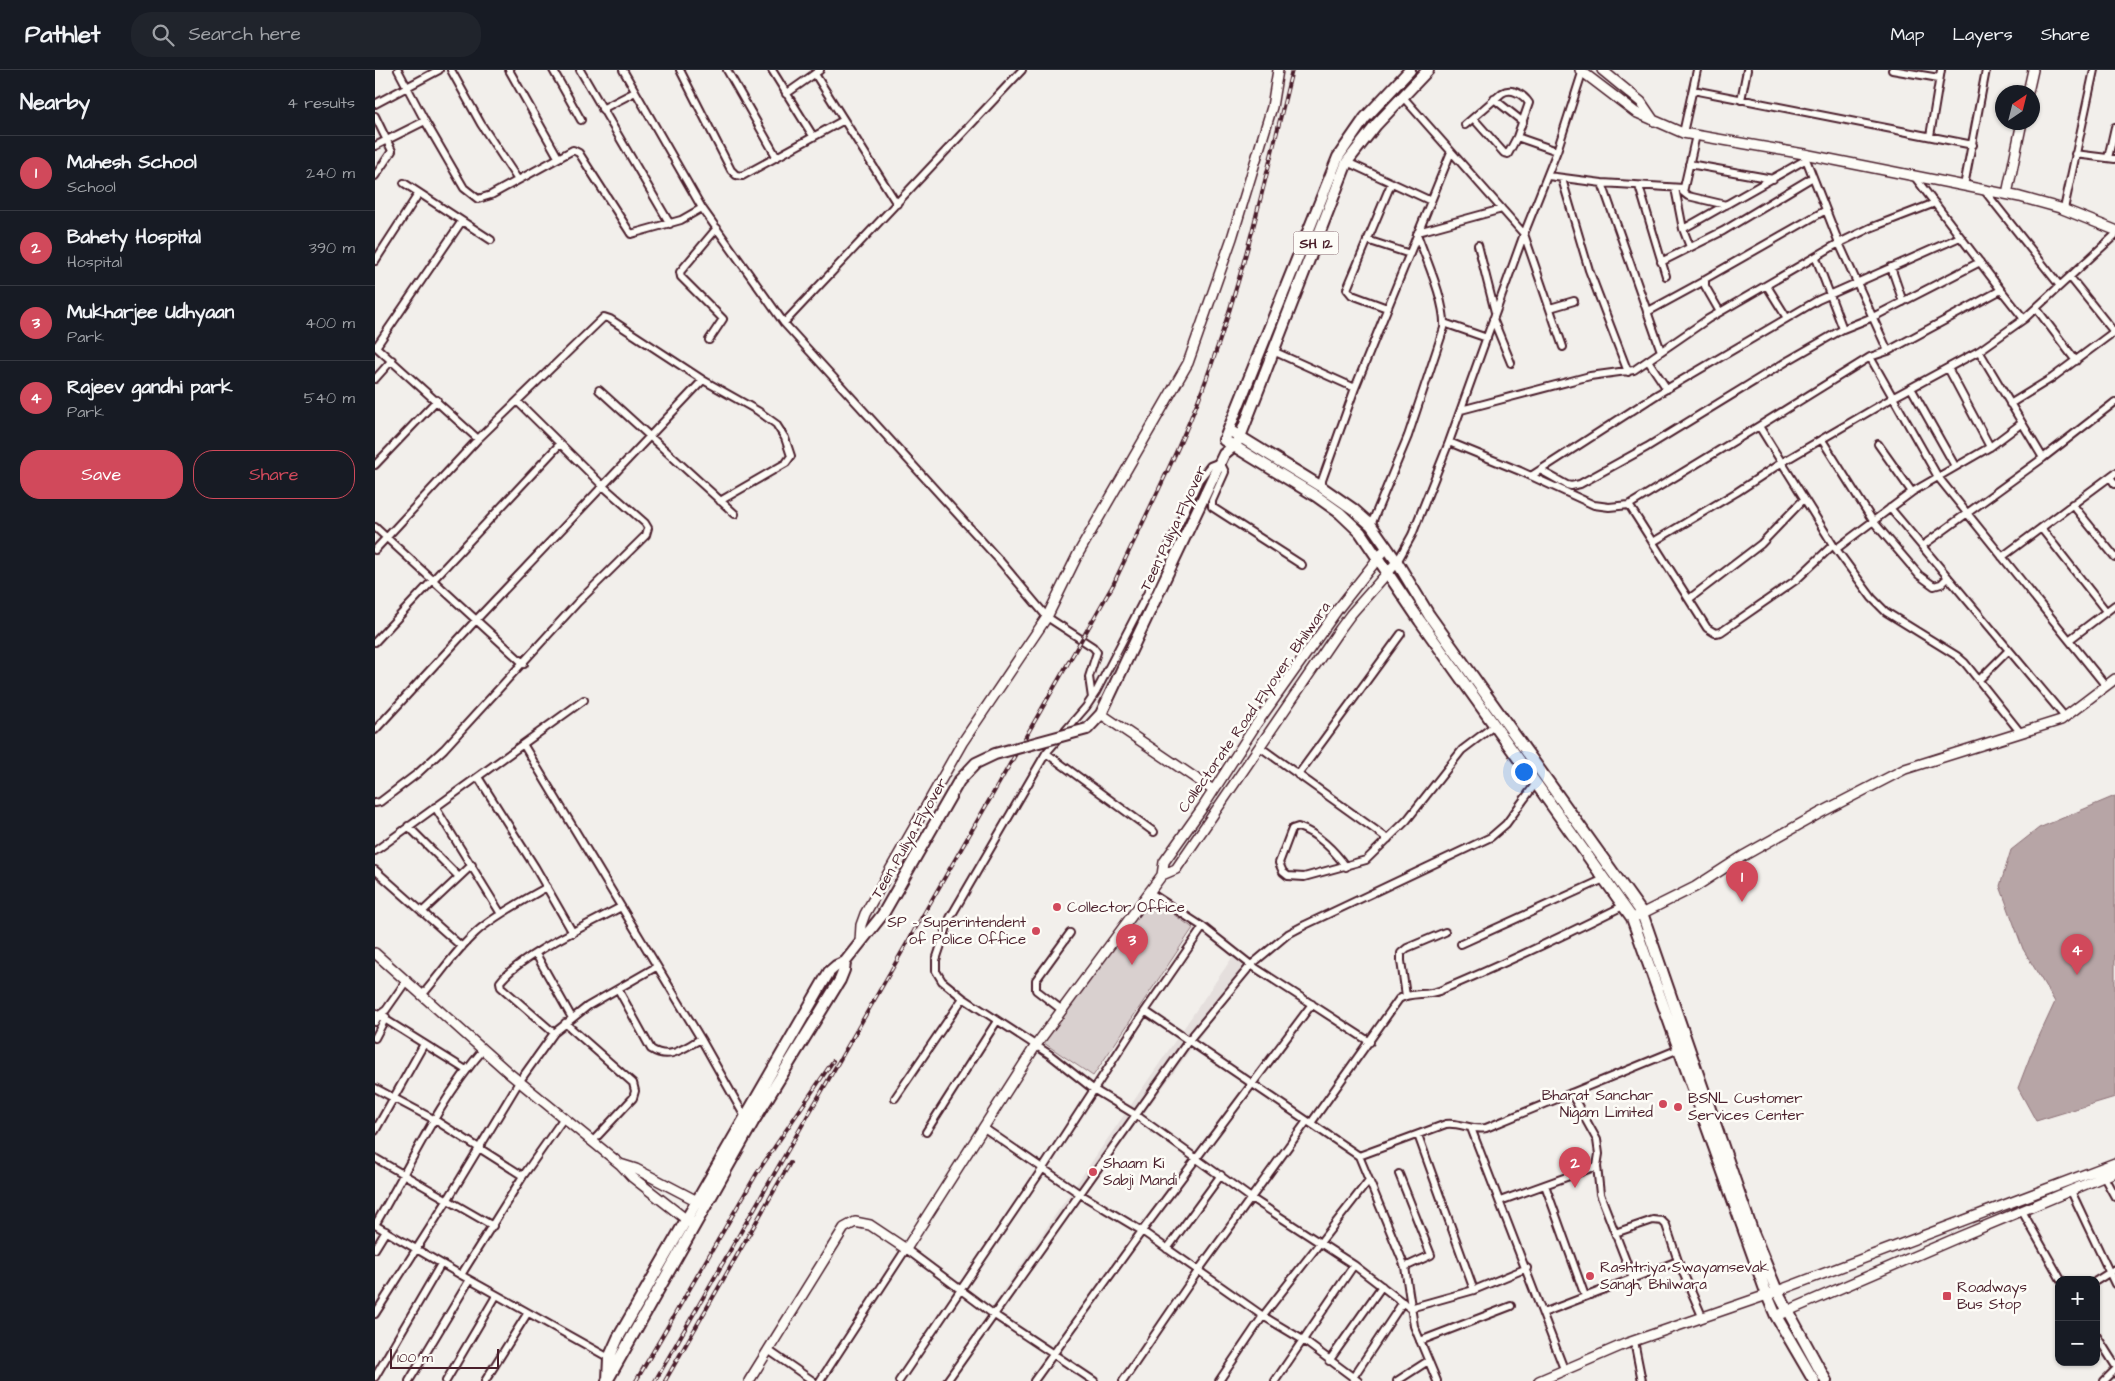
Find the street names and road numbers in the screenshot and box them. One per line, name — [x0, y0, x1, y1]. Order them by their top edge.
road number: SH 12 — [1293, 232, 1339, 254]
street label: Teen Puliya Flyover — [1135, 462, 1213, 595]
street label: Collectorate Road Flyover, Bhilwara — [1173, 597, 1337, 818]
street label: Teen Puliya Flyover — [866, 774, 953, 903]

